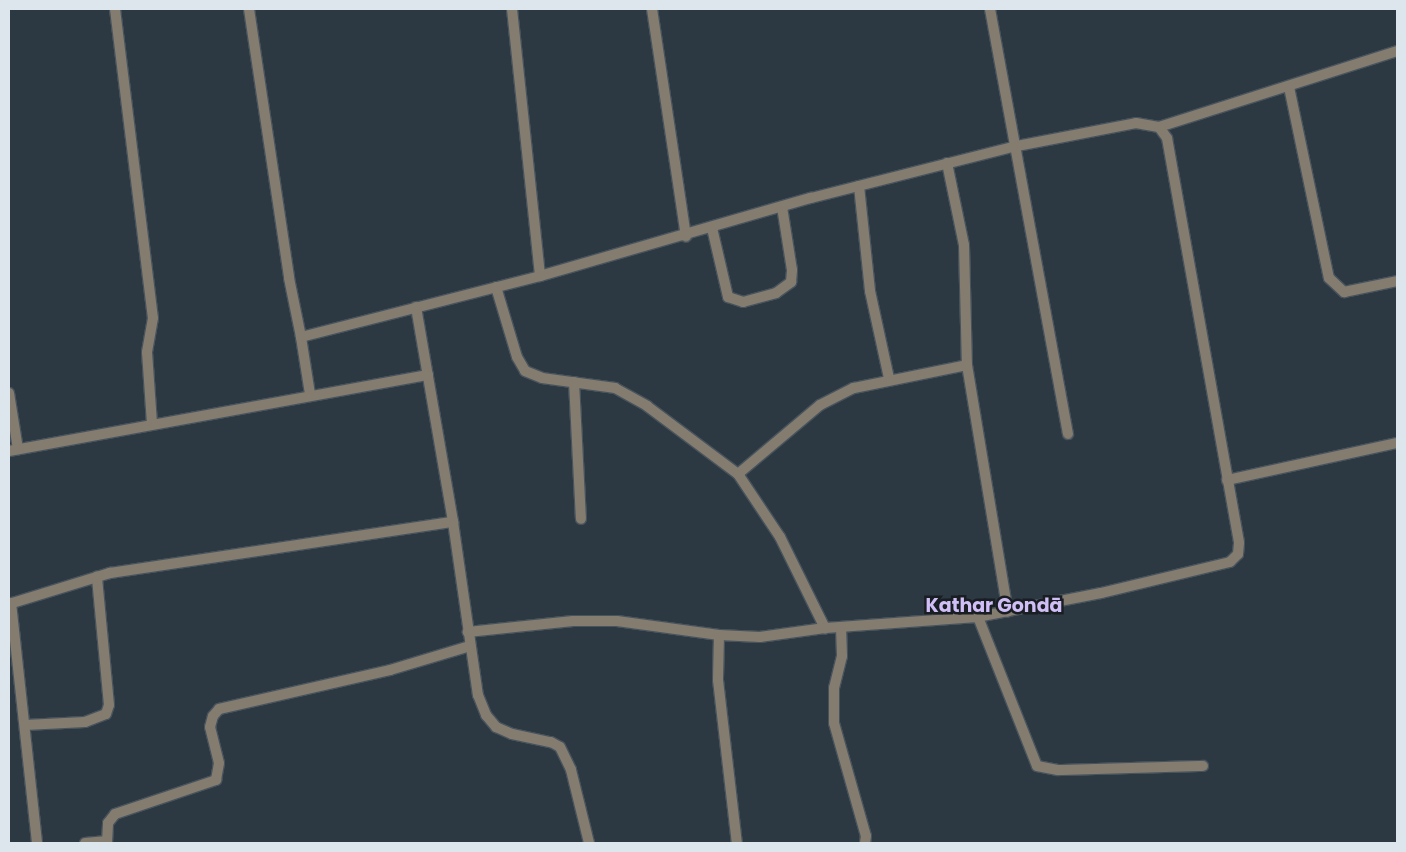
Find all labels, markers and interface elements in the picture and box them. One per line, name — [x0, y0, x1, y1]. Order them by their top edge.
district label: Kathar Gondā — [926, 595, 1062, 617]

